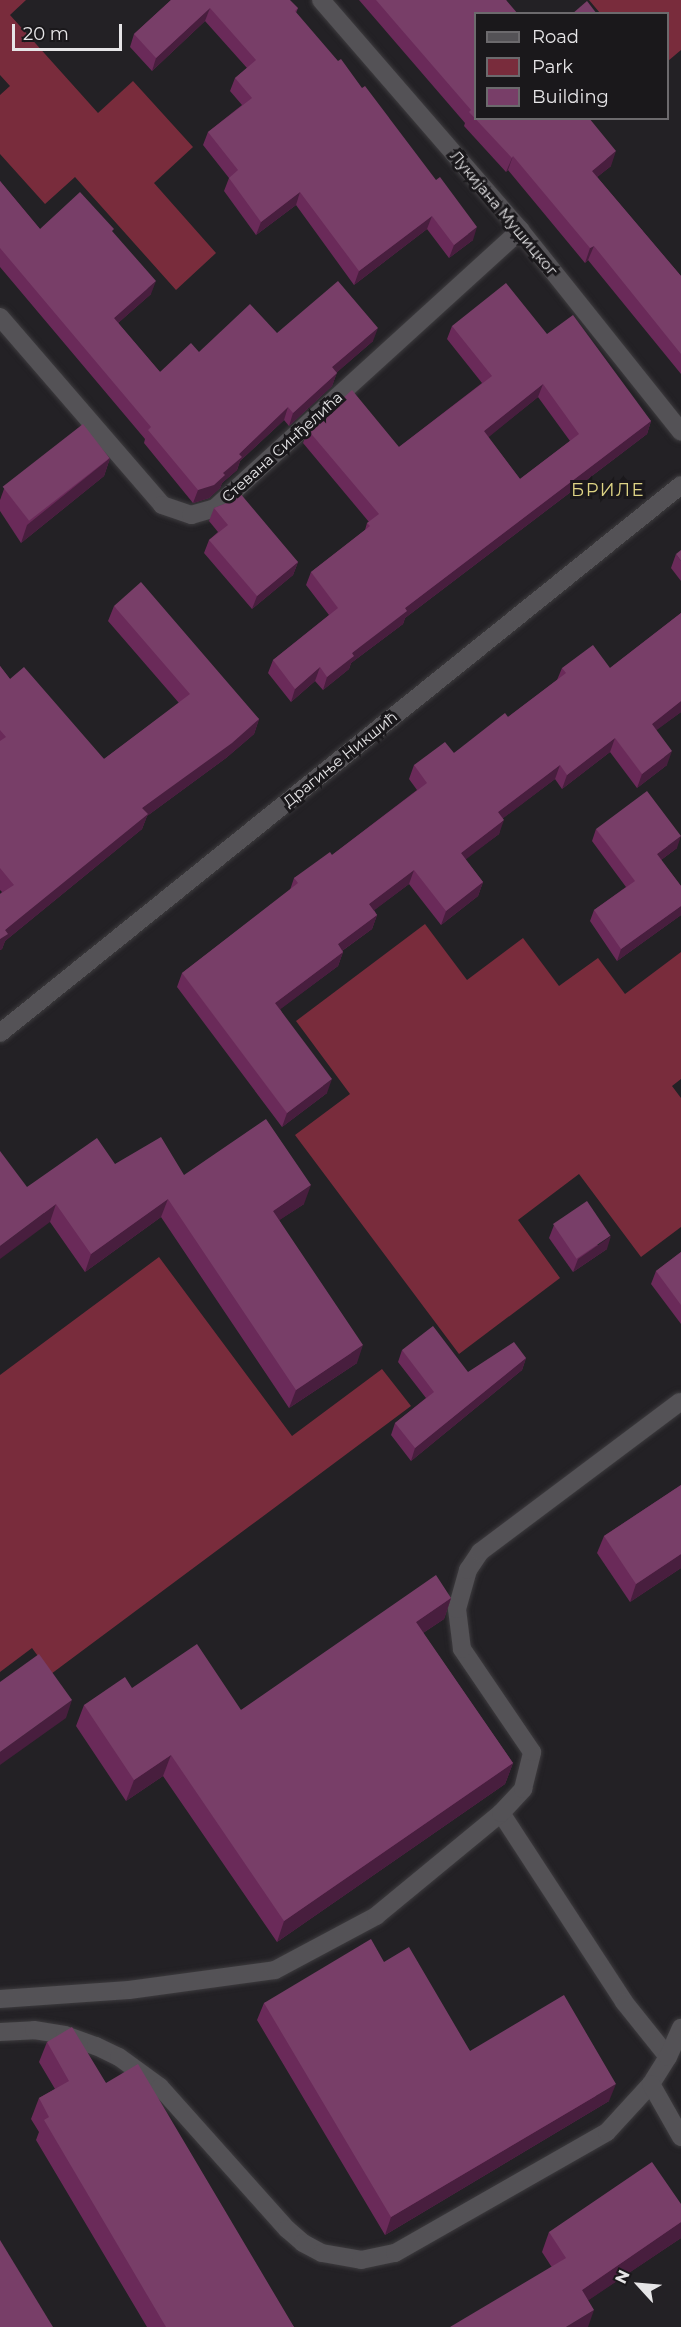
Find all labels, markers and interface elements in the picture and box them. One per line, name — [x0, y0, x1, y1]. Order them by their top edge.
scale bar — [15, 12, 124, 50]
legend — [474, 12, 669, 120]
text: 20 m — [23, 23, 69, 45]
text: Road — [532, 26, 579, 48]
text: Park — [532, 56, 573, 78]
text: Building — [532, 86, 609, 108]
street label: Лукијана Мушицког — [447, 147, 561, 279]
street label: Стевана Синђелића — [218, 388, 346, 506]
district label: БРИЛЕ — [571, 479, 645, 501]
street label: Драгиње Никшић — [279, 708, 401, 810]
north arrow — [609, 2255, 669, 2315]
text: N — [611, 2267, 634, 2287]

